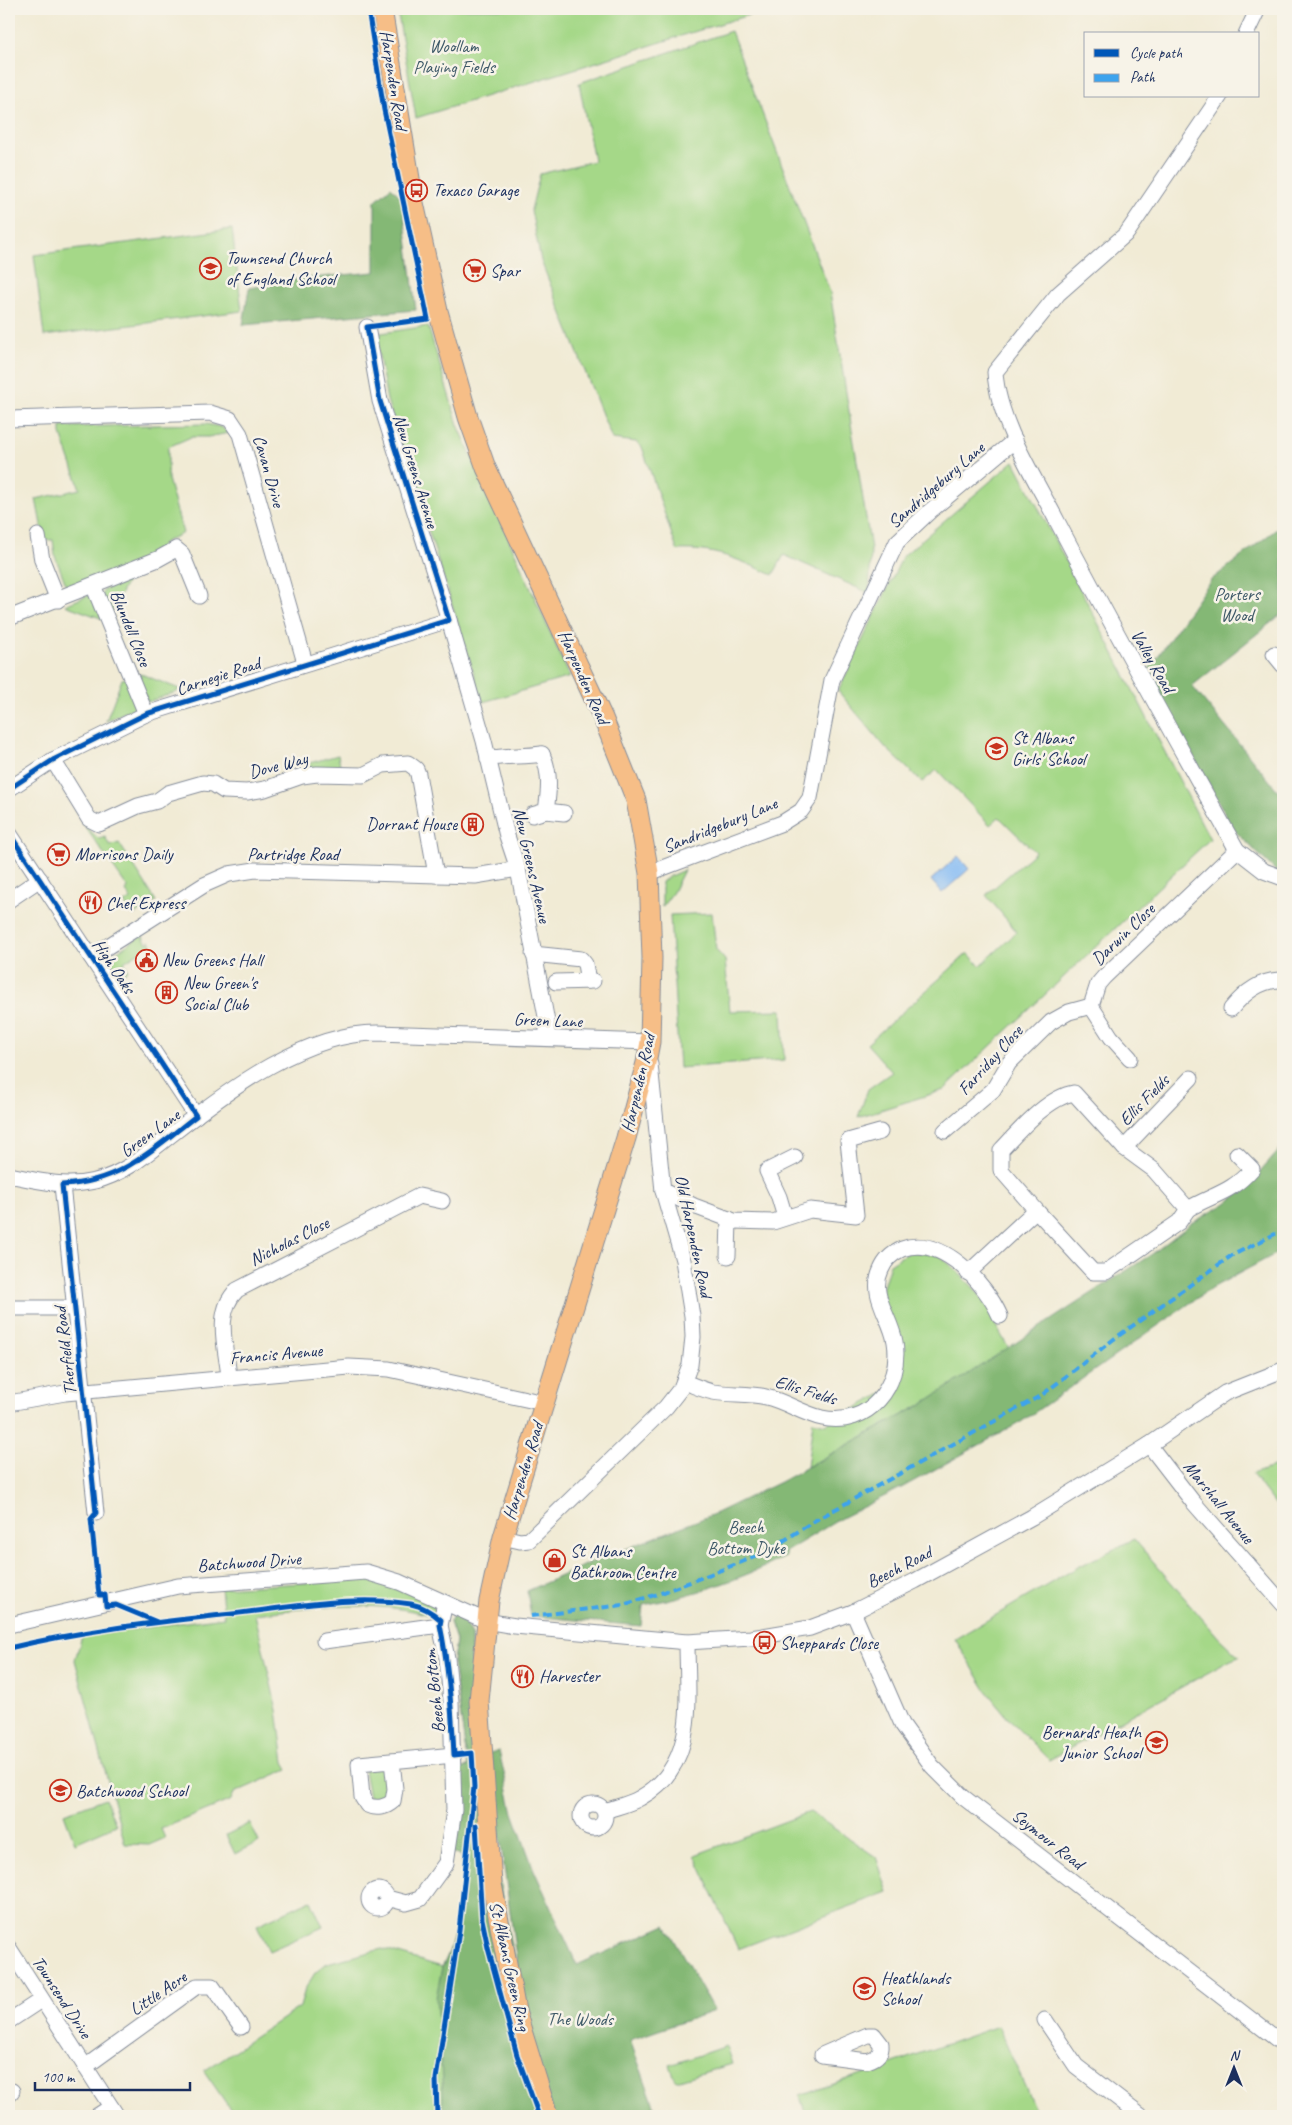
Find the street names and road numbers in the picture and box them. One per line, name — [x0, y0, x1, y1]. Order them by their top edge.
street label: Harpenden Road — [375, 29, 413, 134]
street label: New Greens Avenue — [388, 412, 444, 532]
street label: Cavan Drive — [248, 433, 290, 511]
street label: Sandridgebury Lane — [883, 436, 990, 533]
street label: Blundell Close — [106, 587, 157, 671]
street label: Valley Road — [1126, 626, 1181, 699]
street label: Harpenden Road — [553, 627, 616, 730]
street label: Carnegie Road — [173, 651, 266, 700]
street label: Dove Way — [246, 747, 311, 783]
street label: Sandridgebury Lane — [660, 792, 781, 858]
street label: New Greens Avenue — [508, 805, 556, 926]
street label: Partridge Road — [247, 843, 342, 865]
street label: Darwin Close — [1087, 898, 1160, 970]
street label: High Oaks — [88, 934, 141, 999]
street label: Green Lane — [513, 1008, 584, 1032]
street label: Farriday Close — [953, 1020, 1028, 1100]
street label: Harpenden Road — [616, 1029, 661, 1135]
street label: Ellis Fields — [1114, 1068, 1175, 1130]
street label: Green Lane — [116, 1103, 185, 1162]
street label: Old Harpenden Road — [670, 1173, 718, 1302]
street label: Nicholas Close — [246, 1211, 333, 1270]
street label: Therfield Road — [48, 1303, 81, 1396]
street label: Francis Avenue — [229, 1339, 324, 1369]
street label: Ellis Fields — [773, 1370, 841, 1410]
street label: Harpenden Road — [498, 1417, 549, 1522]
street label: Marshall Avenue — [1179, 1456, 1260, 1549]
street label: Beech Road — [863, 1540, 938, 1593]
street label: Batchwood Drive — [197, 1547, 302, 1577]
street label: Beech Bottom — [419, 1647, 449, 1734]
street label: Seymour Road — [1008, 1804, 1091, 1876]
street label: St Albans Green Ring — [484, 1899, 536, 2034]
street label: Townsend Drive — [27, 1952, 97, 2043]
street label: Little Acre — [125, 1965, 192, 2020]

